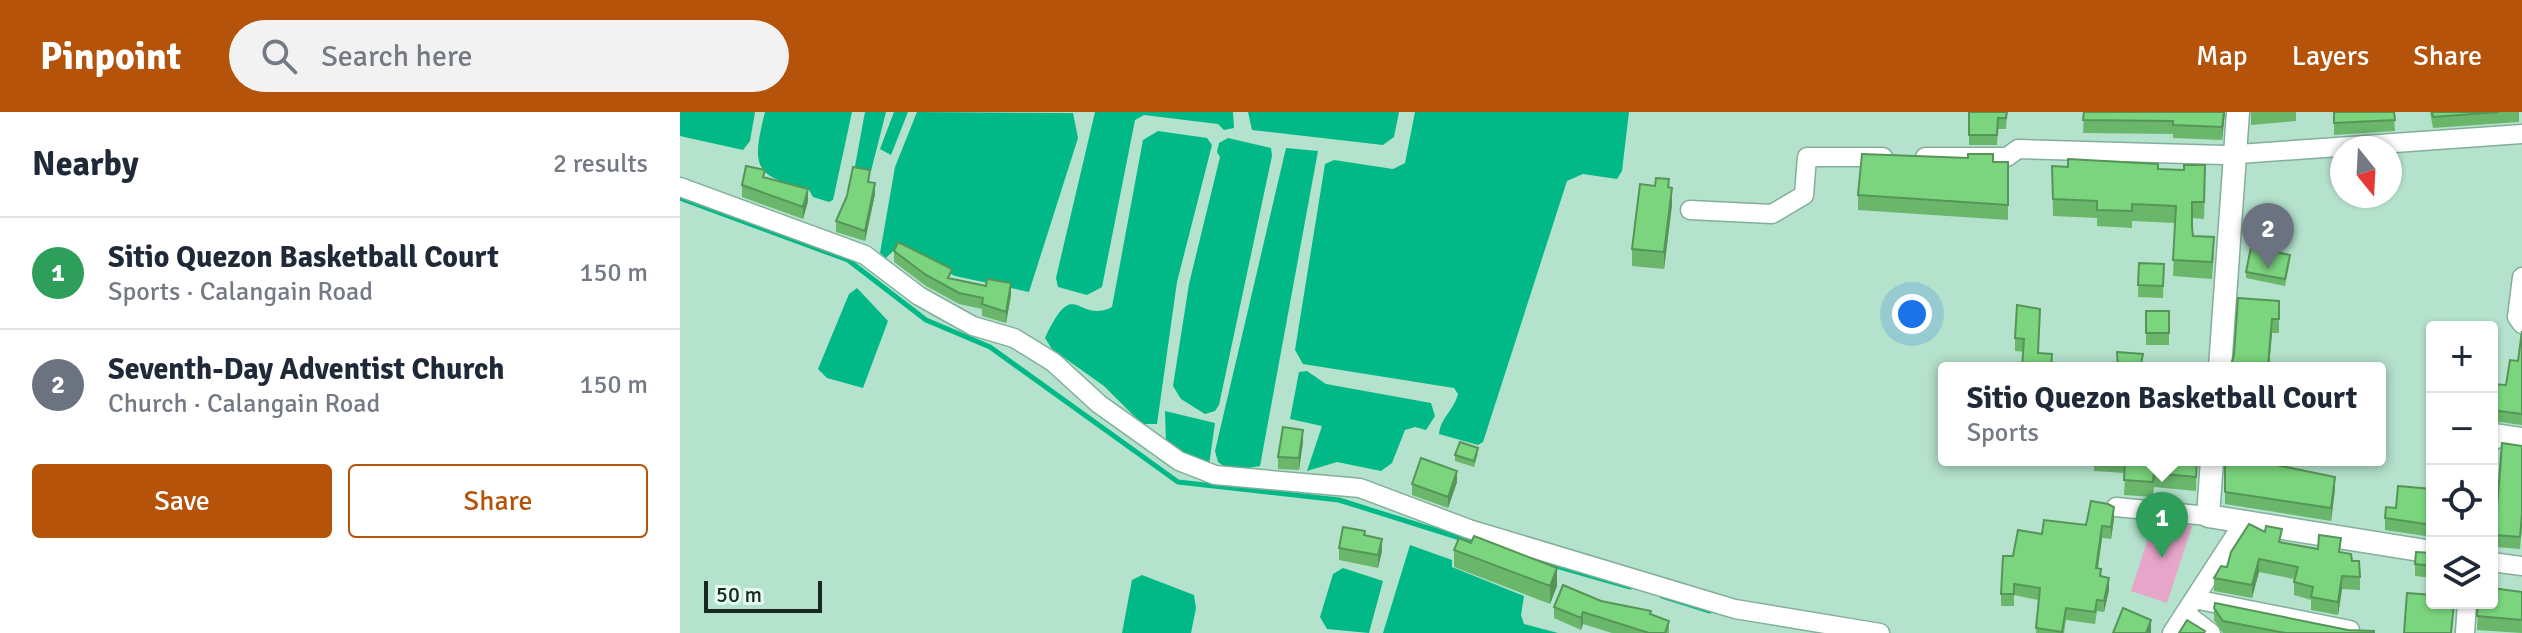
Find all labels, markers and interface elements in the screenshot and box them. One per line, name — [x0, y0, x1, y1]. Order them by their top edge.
search box — [229, 20, 789, 92]
text: Pinpoint — [40, 33, 181, 80]
icon: search — [257, 34, 301, 78]
text: Search here — [321, 38, 472, 75]
text: Map — [2196, 39, 2248, 73]
text: Layers — [2292, 39, 2369, 73]
text: Share — [2413, 39, 2482, 73]
north arrow — [2330, 136, 2402, 208]
text: Nearby — [32, 143, 139, 185]
text: 2 results — [553, 148, 648, 180]
pin: 2 — [2242, 203, 2294, 269]
text: Sitio Quezon Basketball Court — [108, 239, 499, 276]
text: 1 — [51, 257, 65, 289]
text: 150 m — [579, 257, 648, 289]
text: Sports · Calangain Road — [108, 276, 373, 308]
your location — [1892, 294, 1932, 334]
map controls — [2426, 321, 2498, 609]
button: + — [2426, 321, 2498, 393]
text: Seventh-Day Adventist Church — [108, 351, 505, 388]
popup — [1938, 362, 2386, 466]
text: 2 — [51, 369, 65, 401]
text: 150 m — [579, 369, 648, 401]
text: Sitio Quezon Basketball Court — [1967, 380, 2357, 417]
text: Church · Calangain Road — [108, 388, 380, 420]
button: − — [2426, 393, 2498, 465]
text: Sports — [1967, 417, 2039, 449]
button: Save — [32, 464, 332, 538]
button: Share — [348, 464, 648, 538]
button: locate — [2426, 465, 2498, 537]
pin: 1 — [2136, 492, 2188, 558]
button: layers — [2426, 537, 2498, 609]
scale bar — [704, 577, 822, 613]
text: 50 m — [716, 581, 762, 608]

